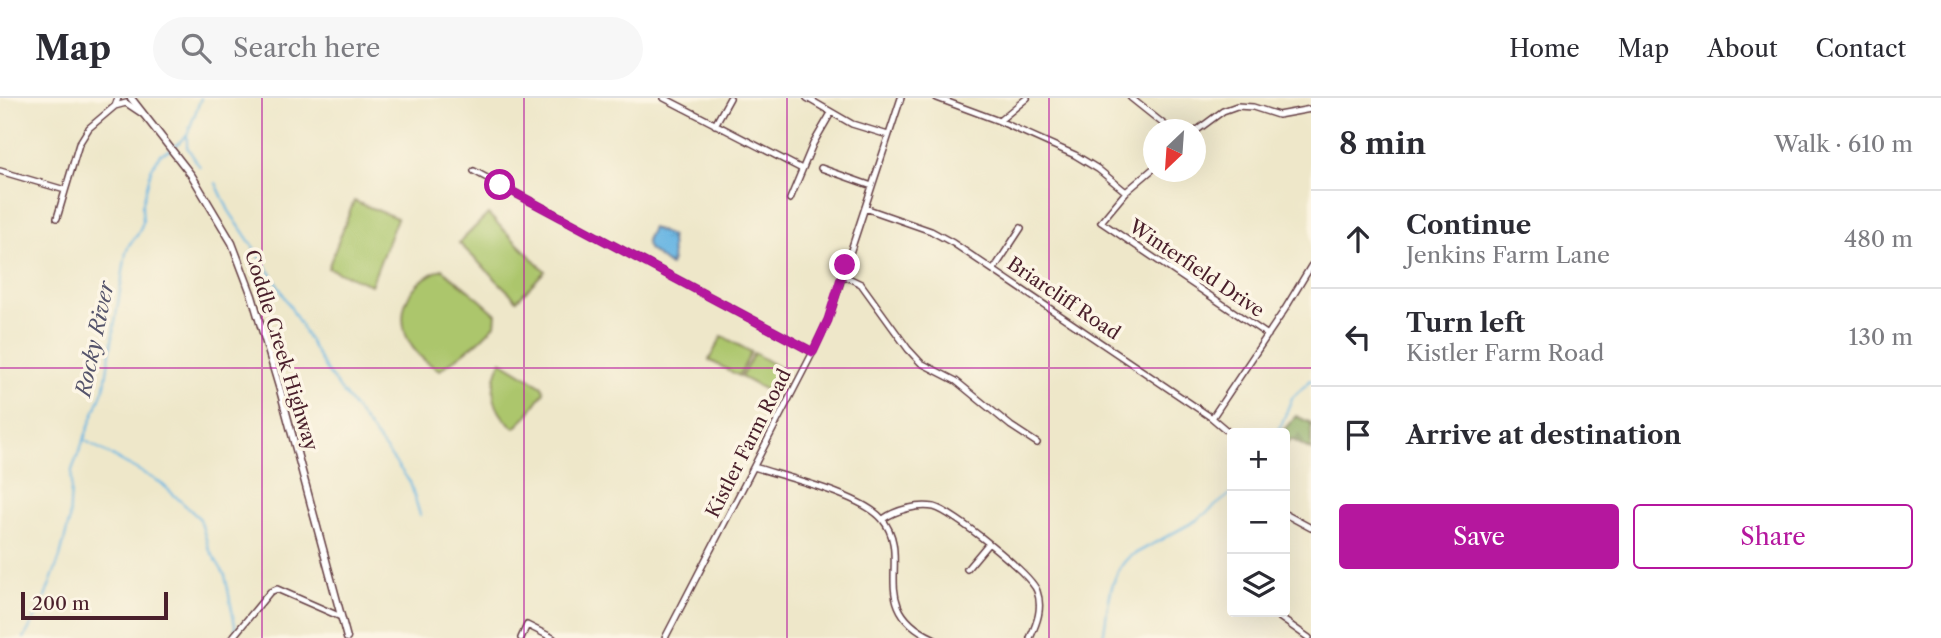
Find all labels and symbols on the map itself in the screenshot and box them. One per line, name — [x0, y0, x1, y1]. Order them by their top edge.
north arrow — [1143, 119, 1206, 182]
route start — [484, 169, 515, 200]
street label: Winterfield Drive — [1124, 214, 1269, 322]
street label: Coddle Creek Highway — [240, 247, 323, 454]
route end — [829, 249, 860, 280]
street label: Briarcliff Road — [1003, 252, 1125, 345]
water label: Rocky River — [70, 278, 119, 401]
street label: Kistler Farm Road — [701, 365, 796, 521]
scale bar — [21, 589, 168, 621]

